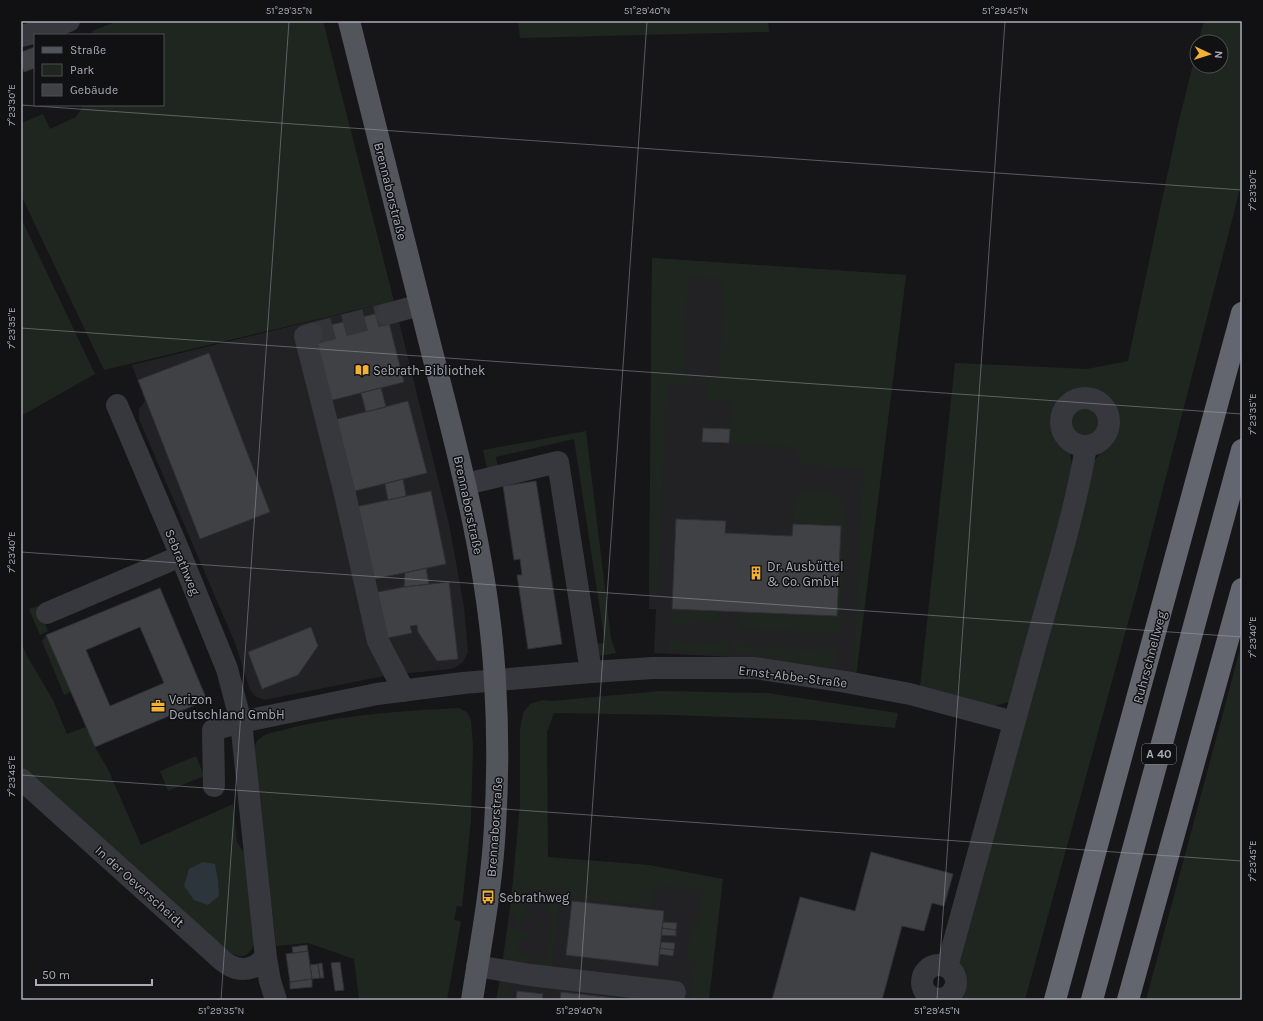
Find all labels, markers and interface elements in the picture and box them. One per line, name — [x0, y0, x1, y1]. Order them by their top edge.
text: 51°29'35"N — [266, 5, 312, 17]
text: 51°29'40"N — [624, 5, 670, 17]
text: 51°29'45"N — [982, 5, 1028, 17]
legend — [34, 34, 164, 106]
north arrow — [1189, 34, 1229, 74]
text: Straße — [70, 43, 106, 57]
text: N — [1212, 50, 1225, 59]
text: Park — [70, 63, 95, 77]
text: Gebäude — [70, 83, 118, 97]
text: 7°23'30"E — [6, 84, 18, 126]
street label: Brennaborstraße — [371, 141, 410, 242]
text: 7°23'30"E — [1247, 169, 1259, 211]
text: 7°23'35"E — [6, 307, 18, 349]
library icon: Sebrath-Bibliothek — [354, 362, 370, 378]
place label: Sebrath-Bibliothek — [373, 363, 485, 378]
text: 7°23'35"E — [1247, 393, 1259, 435]
street label: Brennaborstraße — [451, 455, 486, 556]
street label: Sebrathweg — [162, 527, 203, 598]
text: 7°23'40"E — [6, 531, 18, 573]
place label: Dr. Ausbüttel & Co. GmbH — [767, 559, 844, 589]
building icon: Dr. Ausbüttel & Co. GmbH — [748, 565, 764, 581]
street label: Ruhrschnellweg — [1130, 609, 1169, 705]
text: 7°23'40"E — [1247, 616, 1259, 658]
street label: Ernst-Abbe-Straße — [738, 662, 848, 691]
place label: Verizon Deutschland GmbH — [169, 692, 285, 722]
office icon: Verizon Deutschland GmbH — [150, 698, 166, 714]
road number: A 40 — [1142, 744, 1176, 764]
text: 7°23'45"E — [6, 755, 18, 797]
street label: Brennaborstraße — [484, 776, 505, 877]
text: 7°23'45"E — [1247, 840, 1259, 882]
street label: In der Oeverscheidt — [92, 843, 187, 930]
bus stop icon: Sebrathweg — [480, 889, 496, 905]
place label: Sebrathweg — [499, 890, 570, 905]
scale bar — [36, 961, 152, 987]
text: 50 m — [42, 968, 70, 982]
text: 51°29'35"N — [198, 1005, 244, 1017]
text: 51°29'40"N — [556, 1005, 602, 1017]
text: 51°29'45"N — [914, 1005, 960, 1017]

